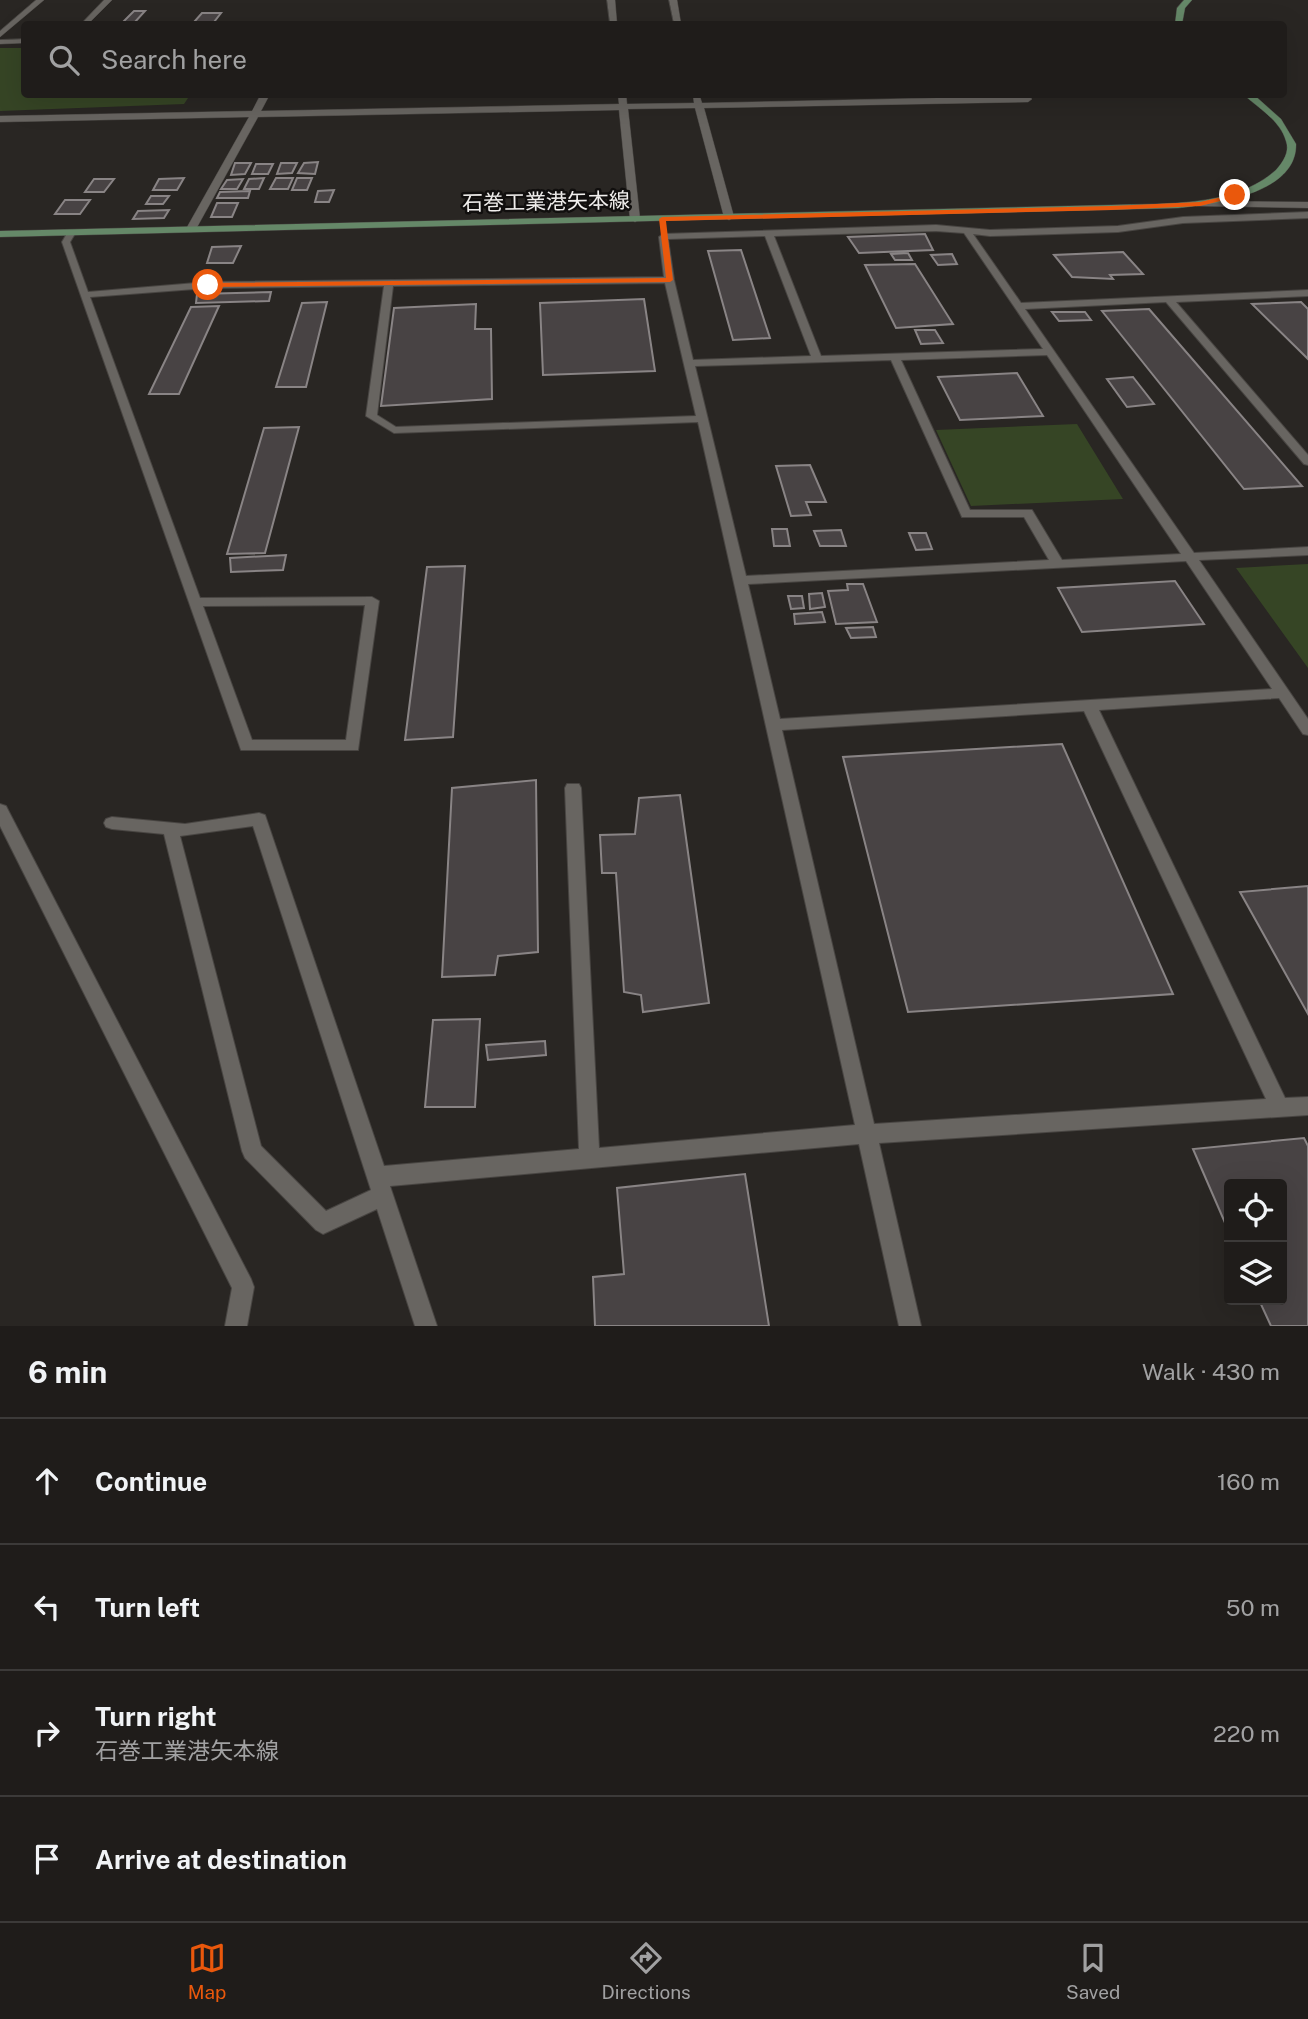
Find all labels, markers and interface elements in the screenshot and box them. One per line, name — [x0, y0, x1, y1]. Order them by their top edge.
search box — [21, 21, 1287, 98]
icon: search — [45, 41, 83, 79]
text: Search here — [101, 44, 247, 75]
route end — [1219, 179, 1250, 210]
street label: 石巻工業港矢本線 — [462, 188, 630, 215]
route start — [192, 269, 223, 300]
map controls — [1224, 1179, 1287, 1305]
button: locate — [1224, 1179, 1287, 1242]
button: layers — [1224, 1242, 1287, 1305]
text: 6 min — [28, 1354, 107, 1390]
text: Walk · 430 m — [1142, 1358, 1280, 1385]
icon: ahead — [28, 1462, 66, 1500]
text: Continue — [95, 1466, 207, 1497]
text: 160 m — [1217, 1468, 1280, 1495]
icon: left — [28, 1588, 66, 1626]
text: Turn left — [95, 1592, 200, 1623]
text: 50 m — [1226, 1594, 1280, 1621]
text: Turn right — [95, 1701, 217, 1732]
icon: right — [28, 1714, 66, 1752]
text: 220 m — [1213, 1720, 1280, 1747]
text: 石巻工業港矢本線 — [95, 1737, 279, 1764]
icon: arrive — [28, 1840, 66, 1878]
text: Arrive at destination — [95, 1844, 347, 1875]
tab: Map — [188, 1939, 226, 2003]
tab: Directions — [601, 1939, 691, 2003]
tab: Saved — [1066, 1939, 1120, 2003]

